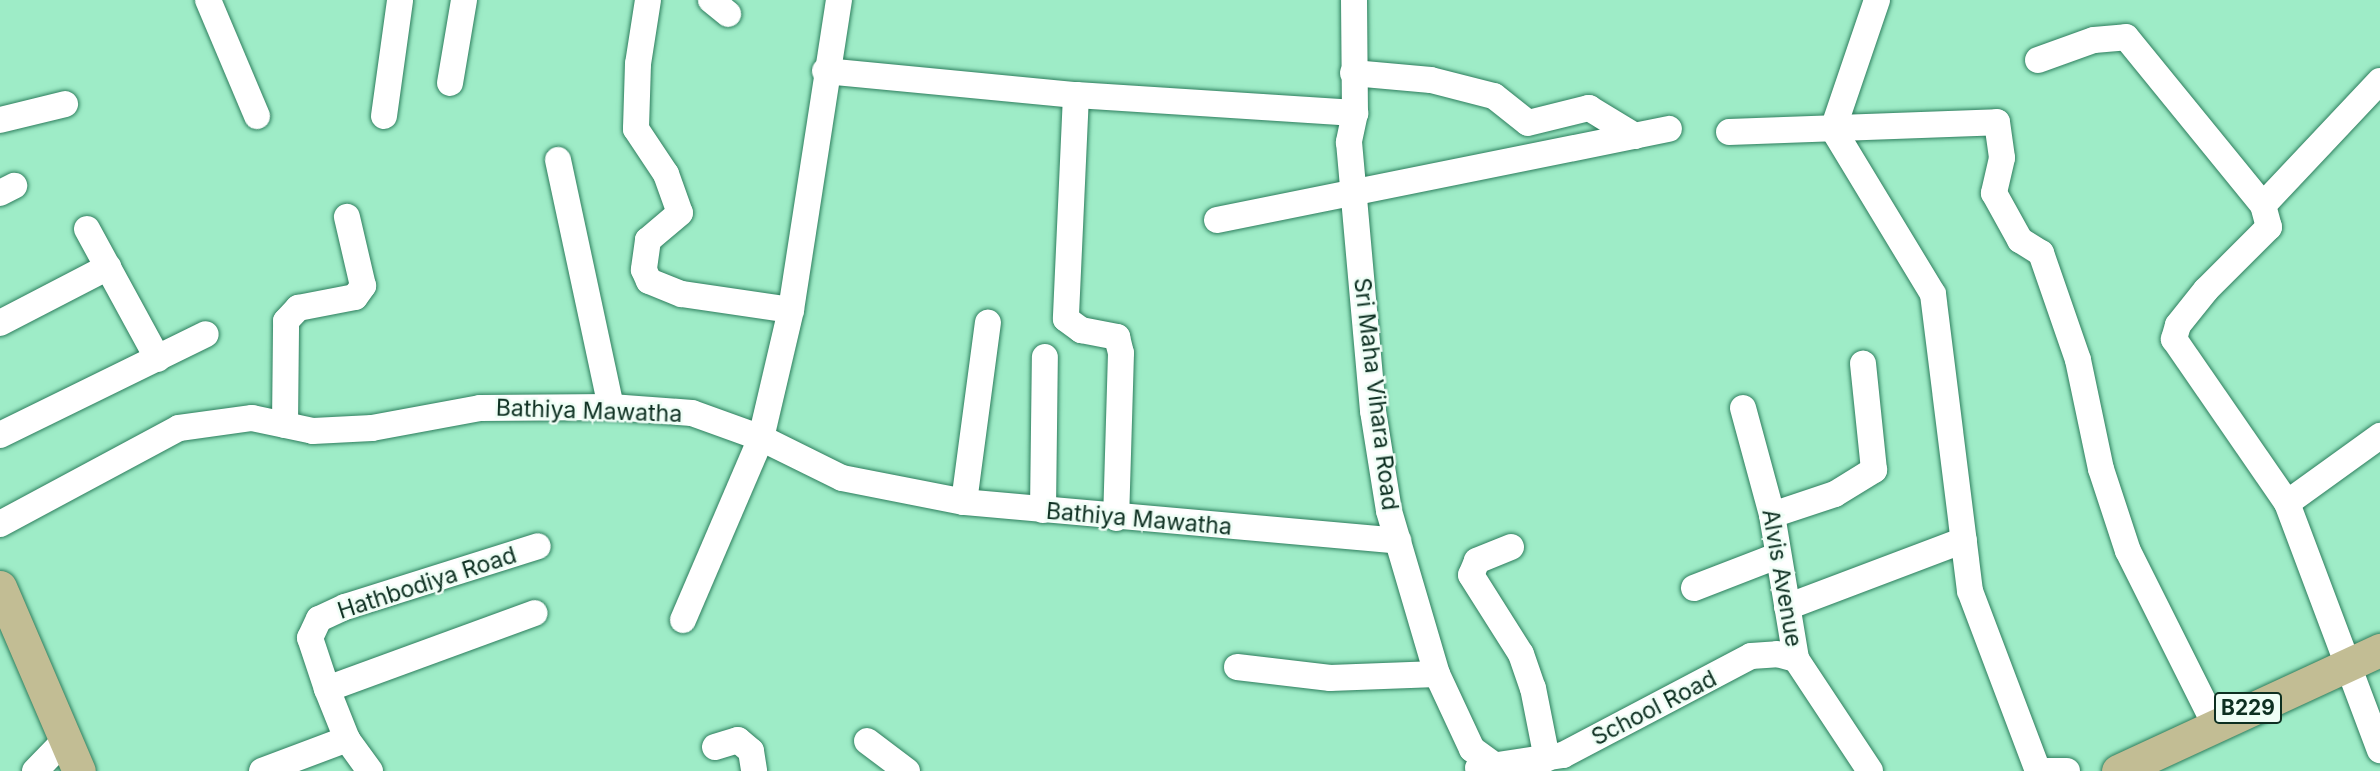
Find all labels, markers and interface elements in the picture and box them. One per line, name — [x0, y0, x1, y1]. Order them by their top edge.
street label: Sri Maha Vihara Road — [1348, 276, 1404, 512]
street label: Bathiya Mawatha — [495, 394, 683, 428]
street label: Bathiya Mawatha — [1045, 497, 1233, 541]
street label: Alvis Avenue — [1756, 507, 1808, 649]
street label: Hathbodiya Road — [334, 541, 520, 625]
street label: School Road — [1587, 665, 1721, 751]
road number: B229 — [2213, 690, 2283, 726]

